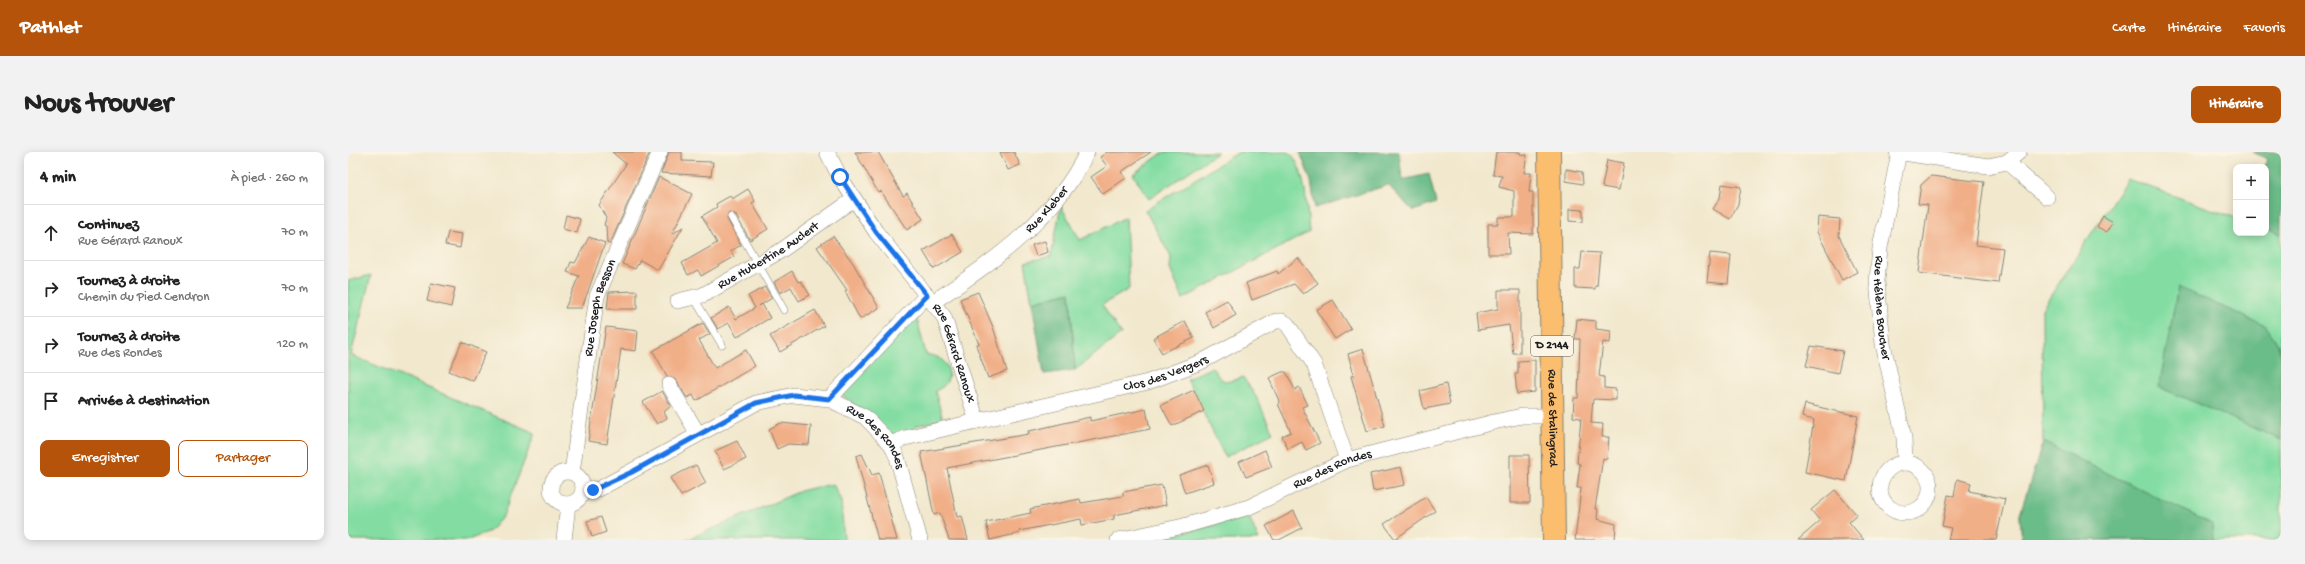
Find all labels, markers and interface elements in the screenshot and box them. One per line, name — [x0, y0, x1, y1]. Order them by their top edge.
text: Pathlet — [20, 17, 81, 40]
text: Carte — [2112, 20, 2146, 37]
text: Itinéraire — [2168, 20, 2221, 37]
text: Favoris — [2243, 20, 2285, 37]
button: Itinéraire — [2191, 86, 2281, 123]
text: Nous trouver — [24, 88, 173, 121]
map controls — [2233, 164, 2269, 236]
button: + — [2233, 164, 2269, 200]
text: 4 min — [40, 168, 76, 188]
route start — [831, 168, 849, 186]
text: À pied · 260 m — [231, 171, 308, 186]
street label: Rue Kleber — [1022, 182, 1073, 236]
button: − — [2233, 200, 2269, 236]
text: Continuez — [78, 216, 139, 234]
street label: Rue Hubertine Auclert — [715, 218, 823, 293]
icon: ahead — [40, 222, 62, 244]
text: 70 m — [282, 225, 308, 240]
text: Rue Gérard Ranoux — [78, 234, 183, 249]
street label: Rue Hélène Boucher — [1869, 255, 1894, 363]
street label: Rue Joseph Besson — [581, 256, 620, 357]
text: Tournez à droite — [78, 272, 180, 290]
icon: right — [40, 278, 62, 300]
text: 70 m — [282, 281, 308, 296]
text: Chemin du Pied Cendron — [78, 290, 209, 305]
street label: Rue Gérard Ranoux — [929, 300, 978, 405]
text: Tournez à droite — [78, 328, 180, 346]
icon: right — [40, 334, 62, 356]
road number: D 2144 — [1531, 336, 1573, 356]
text: 120 m — [277, 337, 308, 352]
text: Rue des Rondes — [78, 346, 162, 361]
street label: Clos des Vergers — [1122, 351, 1212, 395]
street label: Rue de Stalingrad — [1544, 369, 1561, 468]
icon: arrive — [40, 390, 62, 412]
text: Arrivée à destination — [78, 392, 209, 410]
street label: Rue des Rondes — [844, 401, 908, 472]
button: Enregistrer — [40, 440, 170, 477]
button: Partager — [178, 440, 308, 477]
street label: Rue des Rondes — [1291, 446, 1374, 492]
route end — [584, 481, 602, 499]

